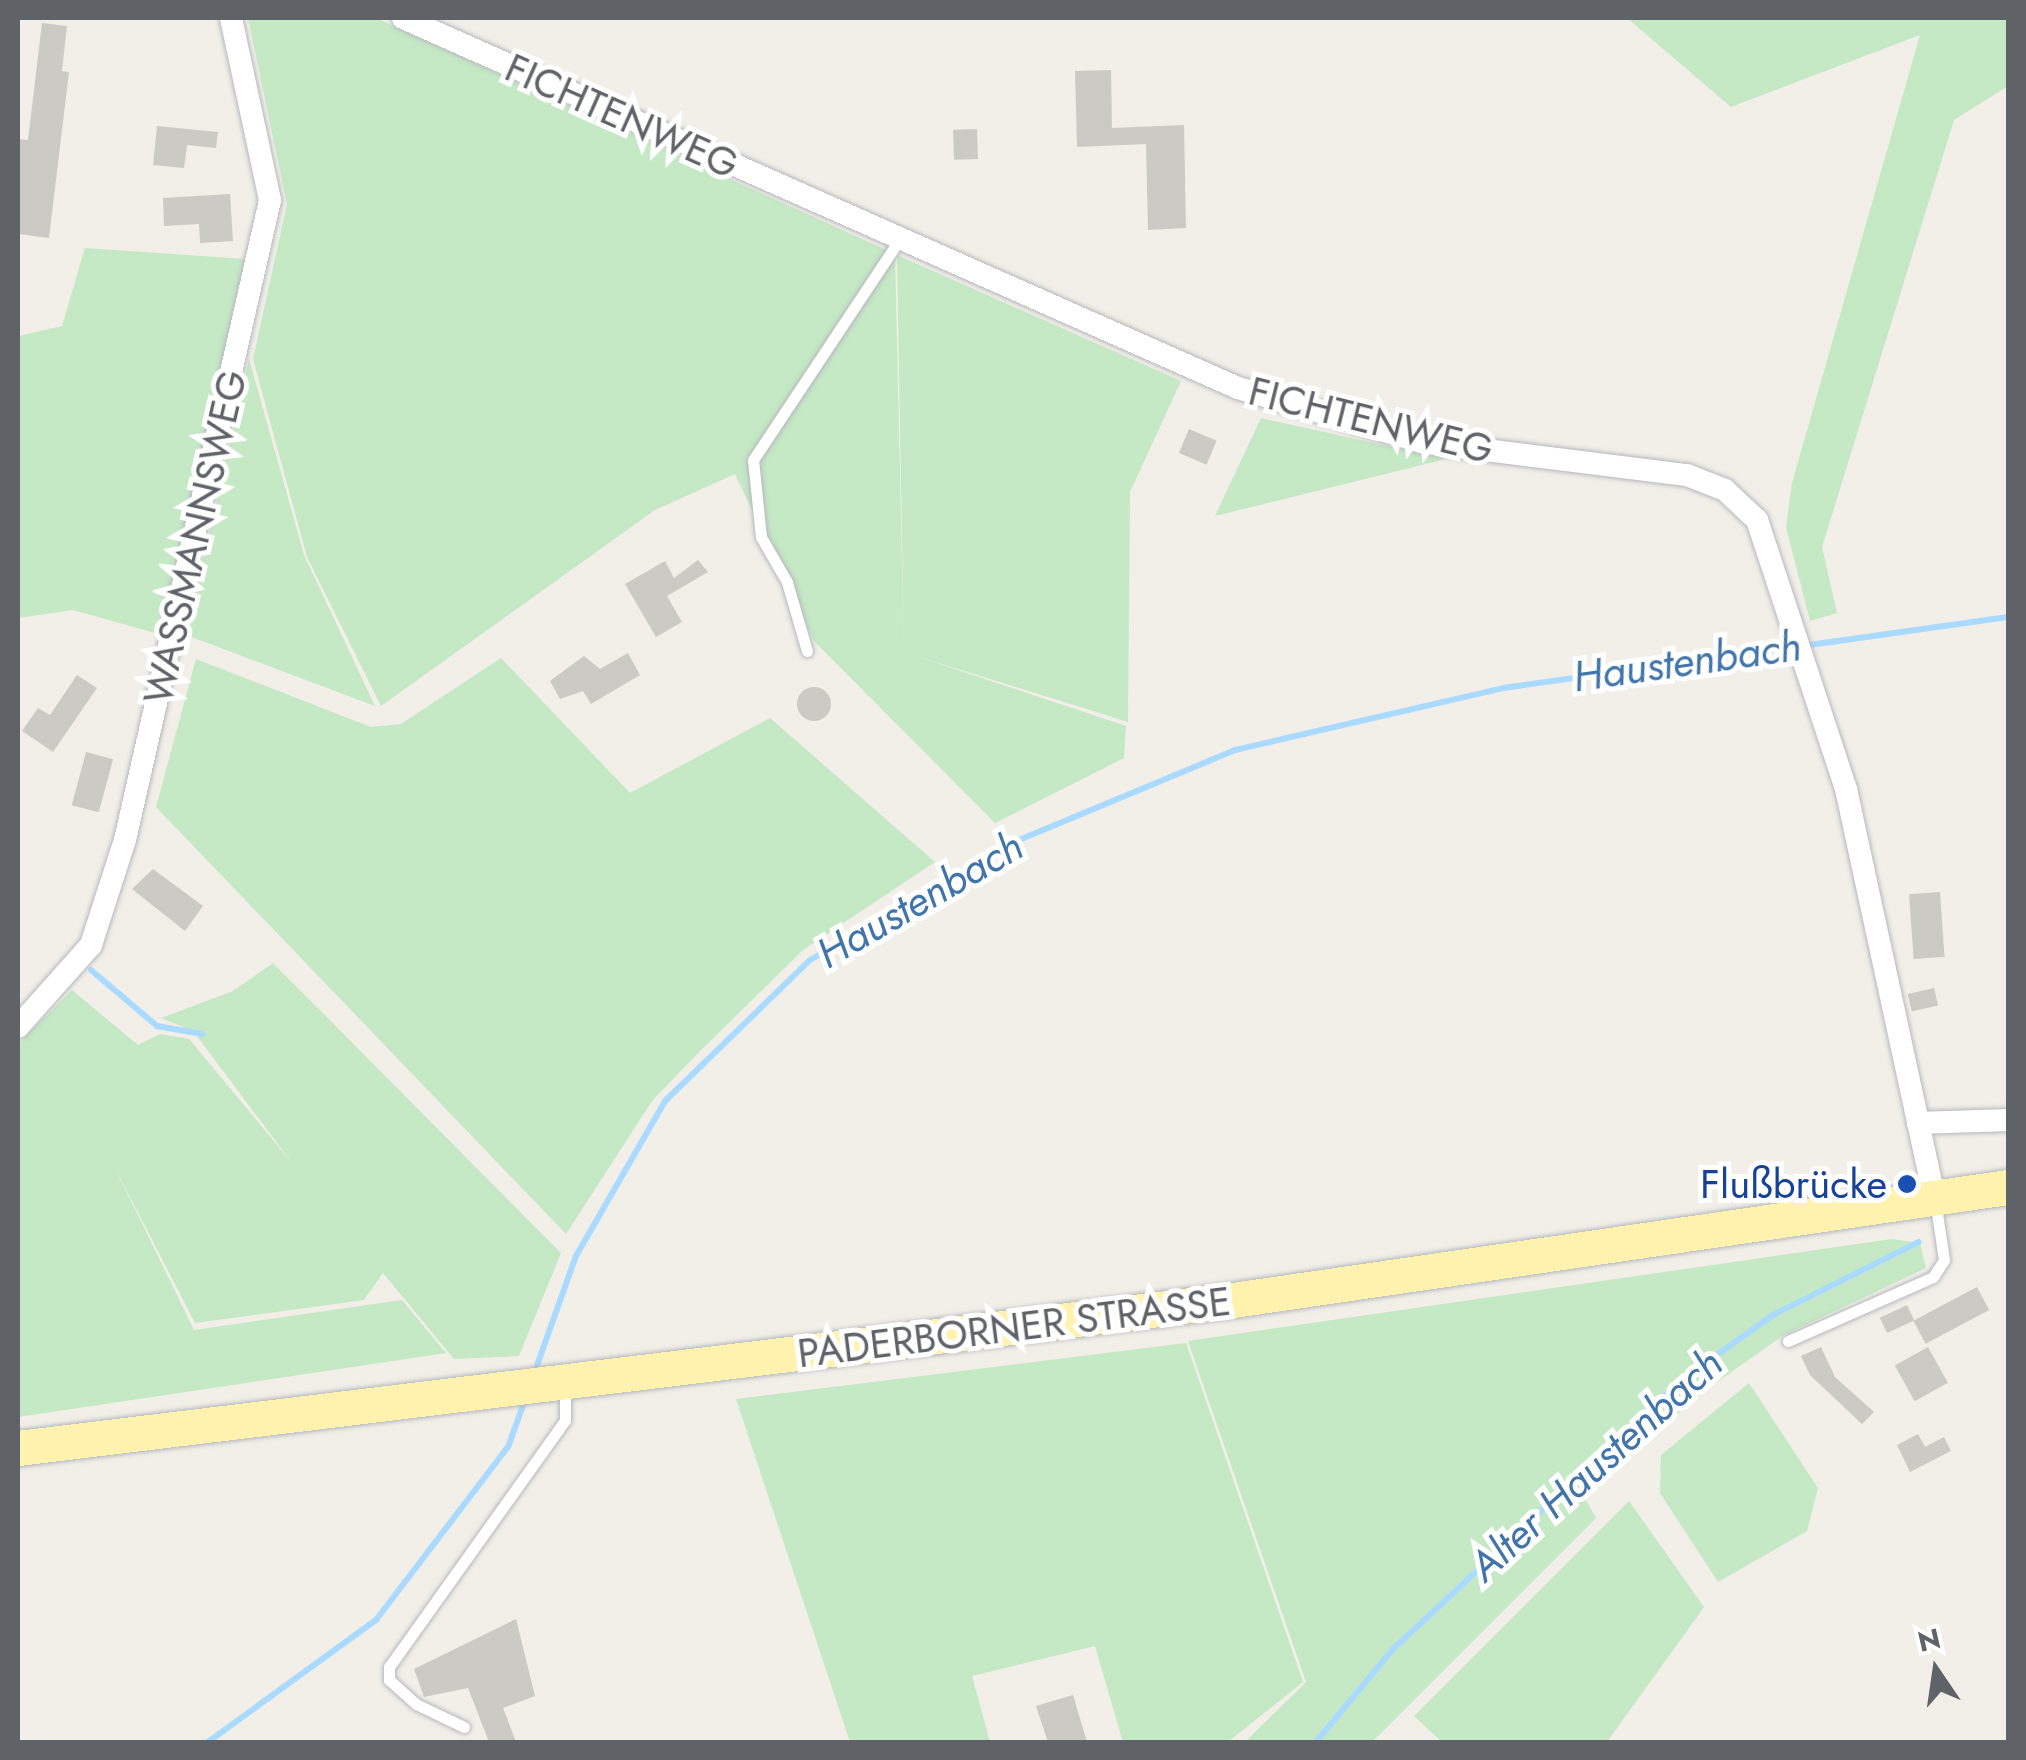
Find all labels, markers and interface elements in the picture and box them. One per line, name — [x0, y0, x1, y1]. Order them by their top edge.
street label: FICHTENWEG — [498, 43, 746, 189]
street label: WASSMANNSWEG — [133, 365, 257, 709]
street label: FICHTENWEG — [1244, 366, 1498, 474]
water label: Haustenbach — [1570, 621, 1804, 703]
water label: Haustenbach — [808, 821, 1032, 979]
place label: Flußbrücke — [1700, 1160, 1887, 1208]
marker: Flußbrücke — [1896, 1173, 1918, 1195]
street label: PADERBORNER STRASSE — [795, 1277, 1233, 1377]
water label: Alter Haustenbach — [1459, 1338, 1733, 1592]
text: N — [1914, 1618, 1945, 1663]
north arrow — [1886, 1620, 1986, 1720]

